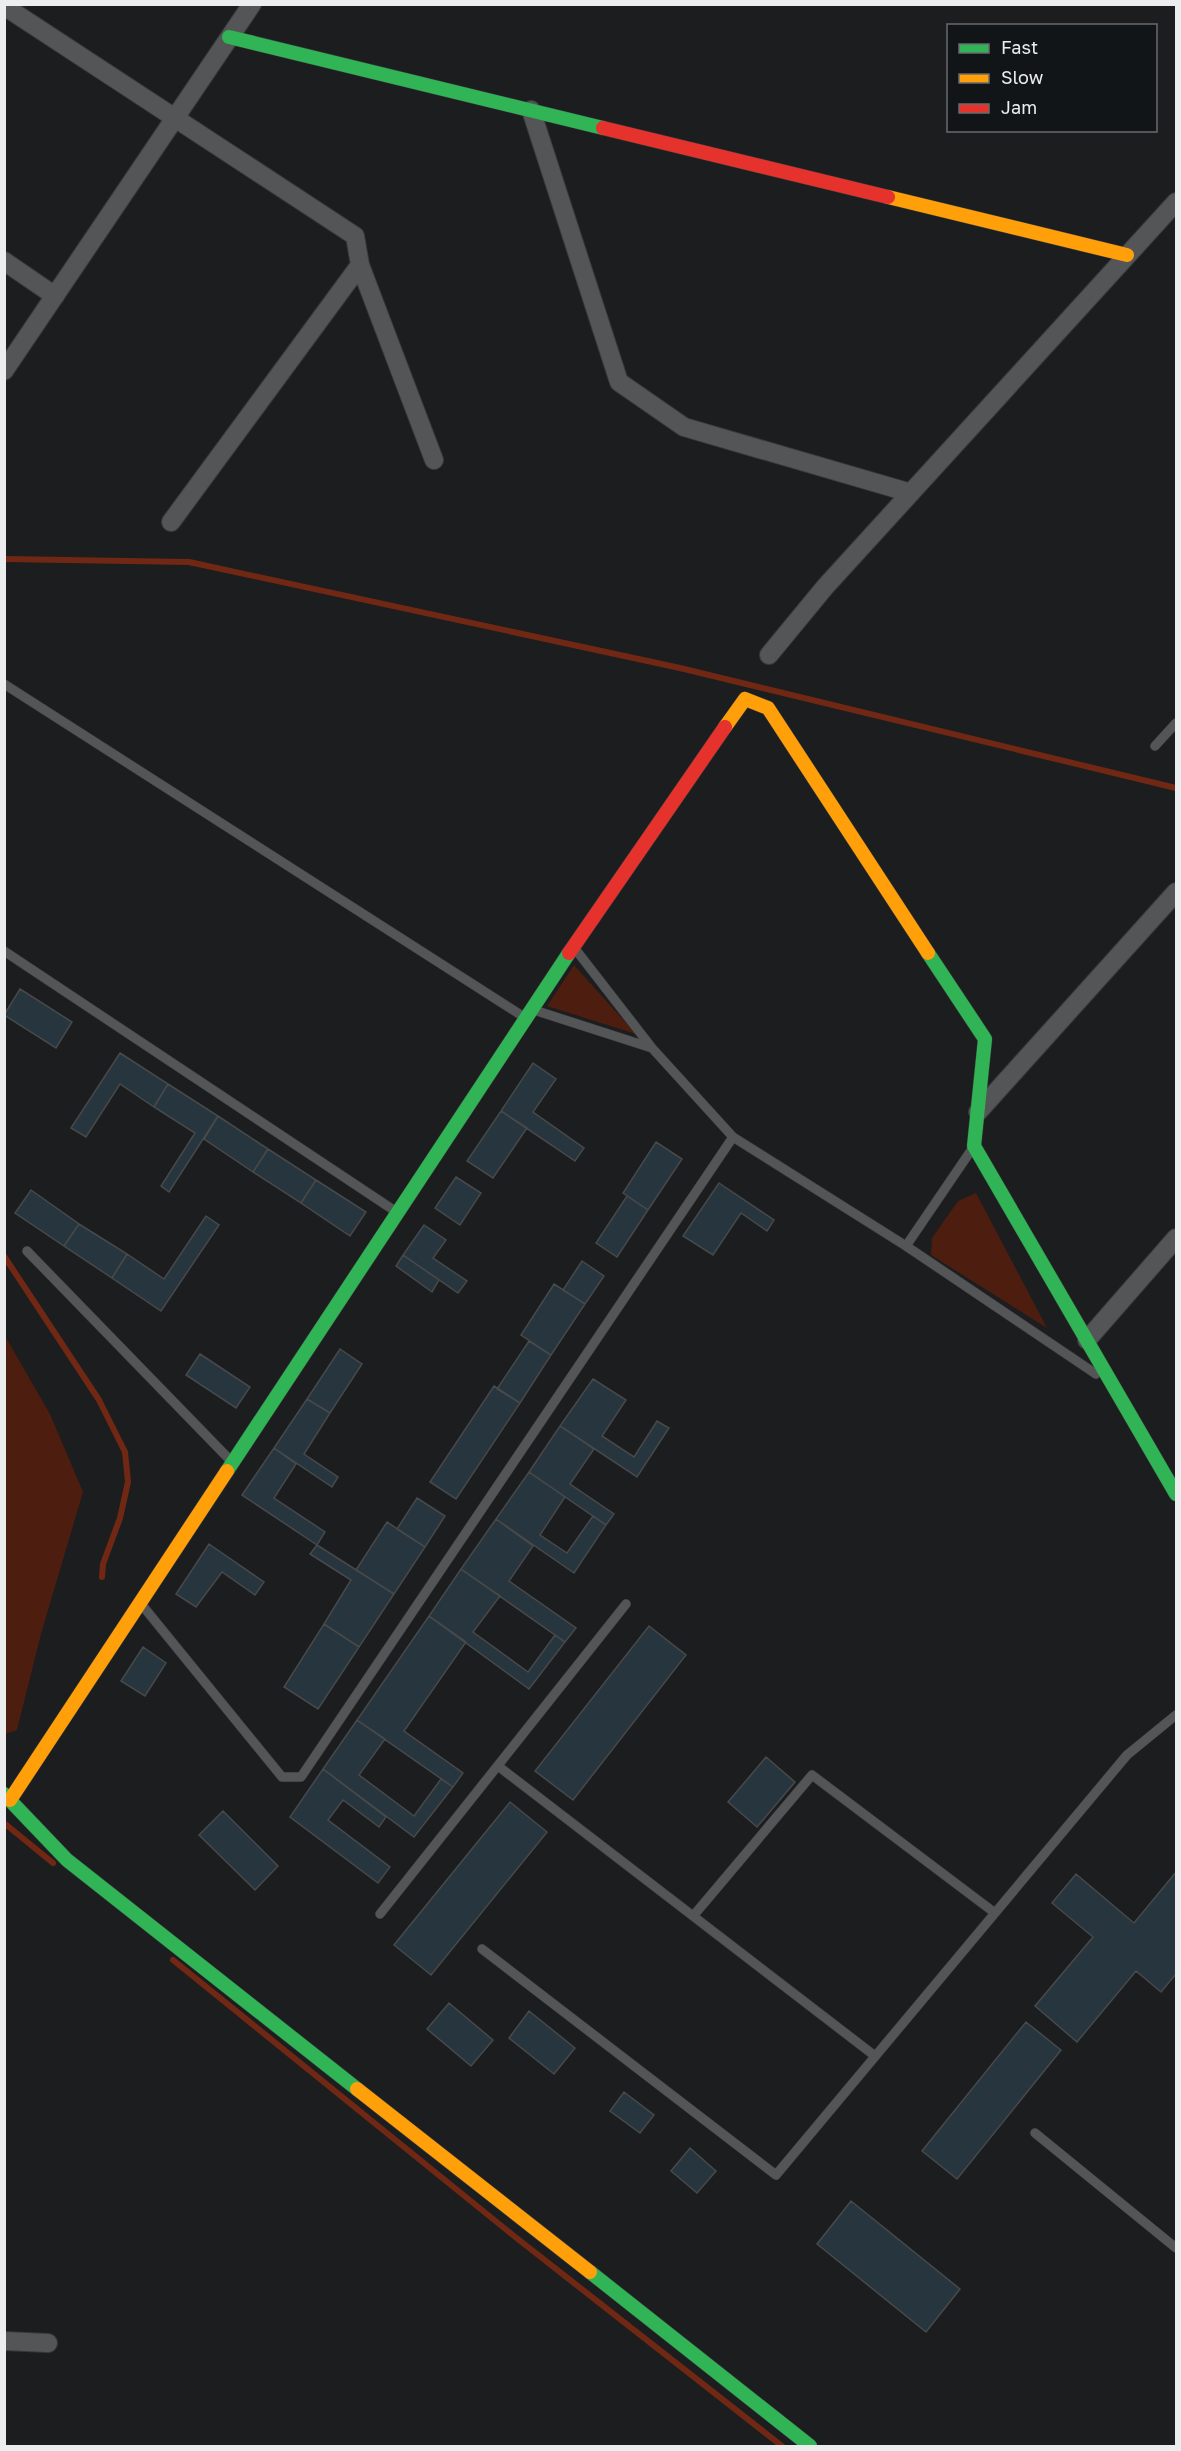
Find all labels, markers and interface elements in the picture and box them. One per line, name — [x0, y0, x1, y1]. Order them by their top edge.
legend — [947, 24, 1157, 132]
text: Fast — [1001, 36, 1038, 58]
text: Slow — [1001, 66, 1044, 88]
text: Jam — [1001, 96, 1037, 118]

